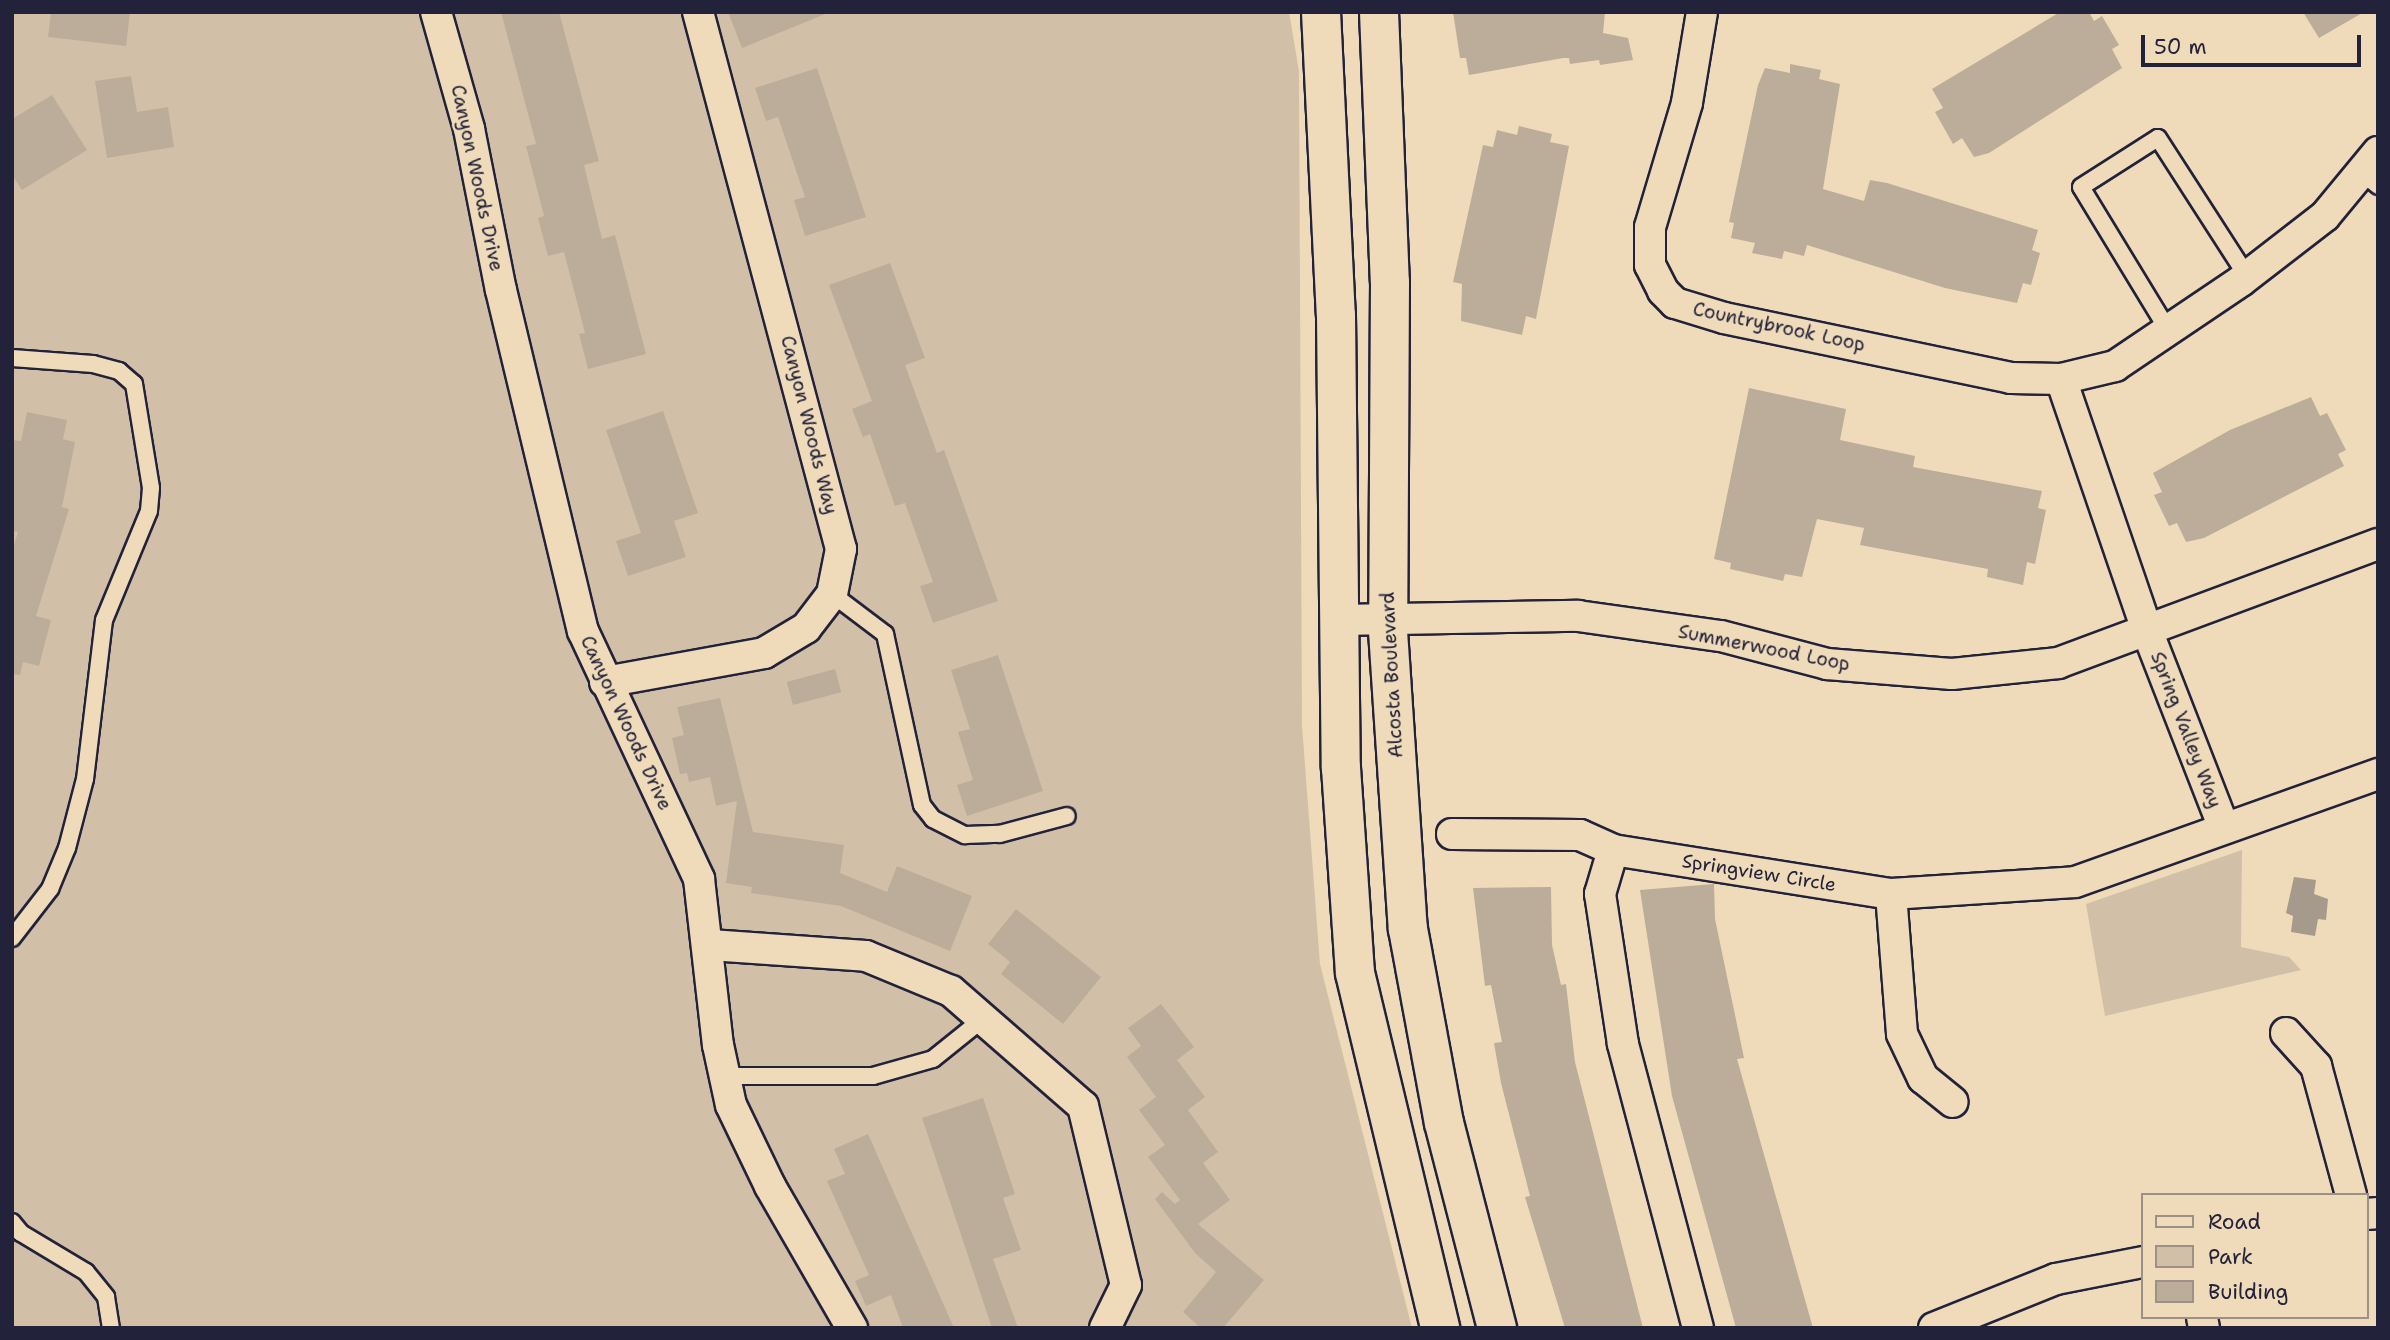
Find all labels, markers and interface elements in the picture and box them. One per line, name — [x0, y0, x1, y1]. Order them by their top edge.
scale bar — [2145, 21, 2366, 65]
text: 50 m — [2154, 33, 2207, 61]
street label: Canyon Woods Drive — [446, 83, 508, 273]
street label: Countrybrook Loop — [1691, 298, 1867, 356]
street label: Canyon Woods Way — [776, 333, 842, 517]
street label: Alcosta Boulevard — [1376, 591, 1408, 759]
street label: Summerwood Loop — [1676, 620, 1852, 676]
street label: Canyon Woods Drive — [576, 632, 676, 814]
street label: Spring Valley Way — [2146, 649, 2226, 811]
street label: Springview Circle — [1680, 850, 1838, 896]
legend — [2142, 1193, 2369, 1319]
text: Road — [2208, 1208, 2261, 1236]
text: Park — [2208, 1243, 2253, 1271]
text: Building — [2208, 1278, 2288, 1306]

